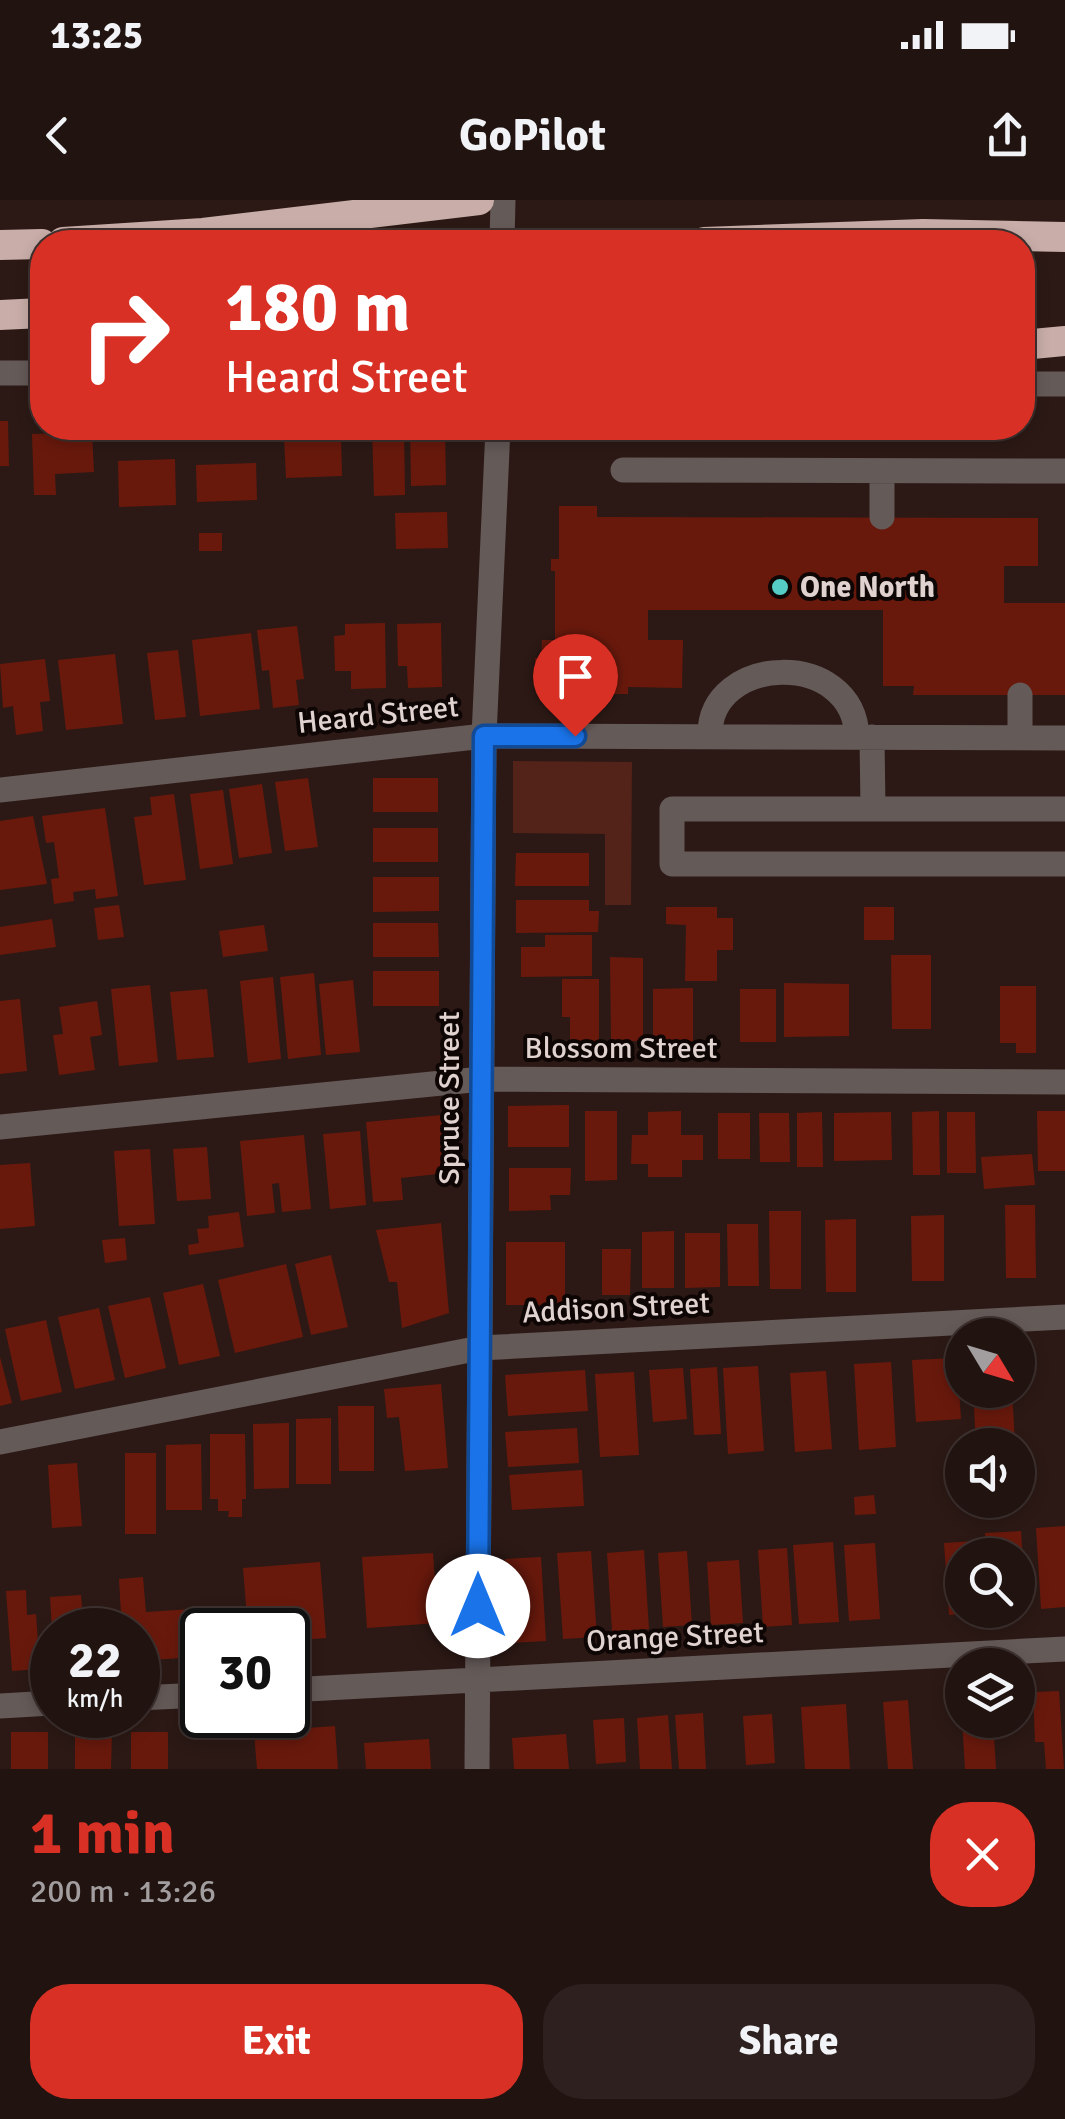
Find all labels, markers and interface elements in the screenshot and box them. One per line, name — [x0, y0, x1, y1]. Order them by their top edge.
text: 13:25 — [50, 12, 143, 59]
icon: back — [30, 108, 85, 163]
text: GoPilot — [459, 108, 606, 163]
icon: share — [980, 108, 1035, 163]
text: 180 m — [225, 264, 410, 350]
icon: right — [60, 270, 190, 400]
text: Heard Street — [225, 350, 468, 405]
place label: One North — [800, 569, 935, 606]
marker: One North — [769, 576, 791, 598]
pin — [533, 634, 618, 737]
icon: arrive — [548, 649, 603, 704]
street label: Heard Street — [296, 688, 460, 742]
street label: Spruce Street — [431, 1011, 468, 1185]
street label: Blossom Street — [525, 1030, 717, 1067]
street label: Addison Street — [521, 1285, 711, 1331]
north arrow — [945, 1318, 1035, 1408]
map controls — [945, 1318, 1035, 1738]
button: sound — [945, 1428, 1035, 1518]
button: search — [945, 1538, 1035, 1628]
position arrow — [426, 1554, 530, 1658]
speed limit sign: 30 — [180, 1608, 310, 1738]
street label: Orange Street — [585, 1614, 765, 1660]
text: 22 — [68, 1630, 122, 1692]
button: layers — [945, 1648, 1035, 1738]
text: km/h — [67, 1683, 123, 1714]
text: 1 min — [30, 1797, 175, 1871]
button: close — [930, 1802, 1035, 1907]
text: 200 m · 13:26 — [30, 1872, 216, 1911]
button: Exit — [30, 1984, 523, 2099]
button: Share — [543, 1984, 1035, 2099]

